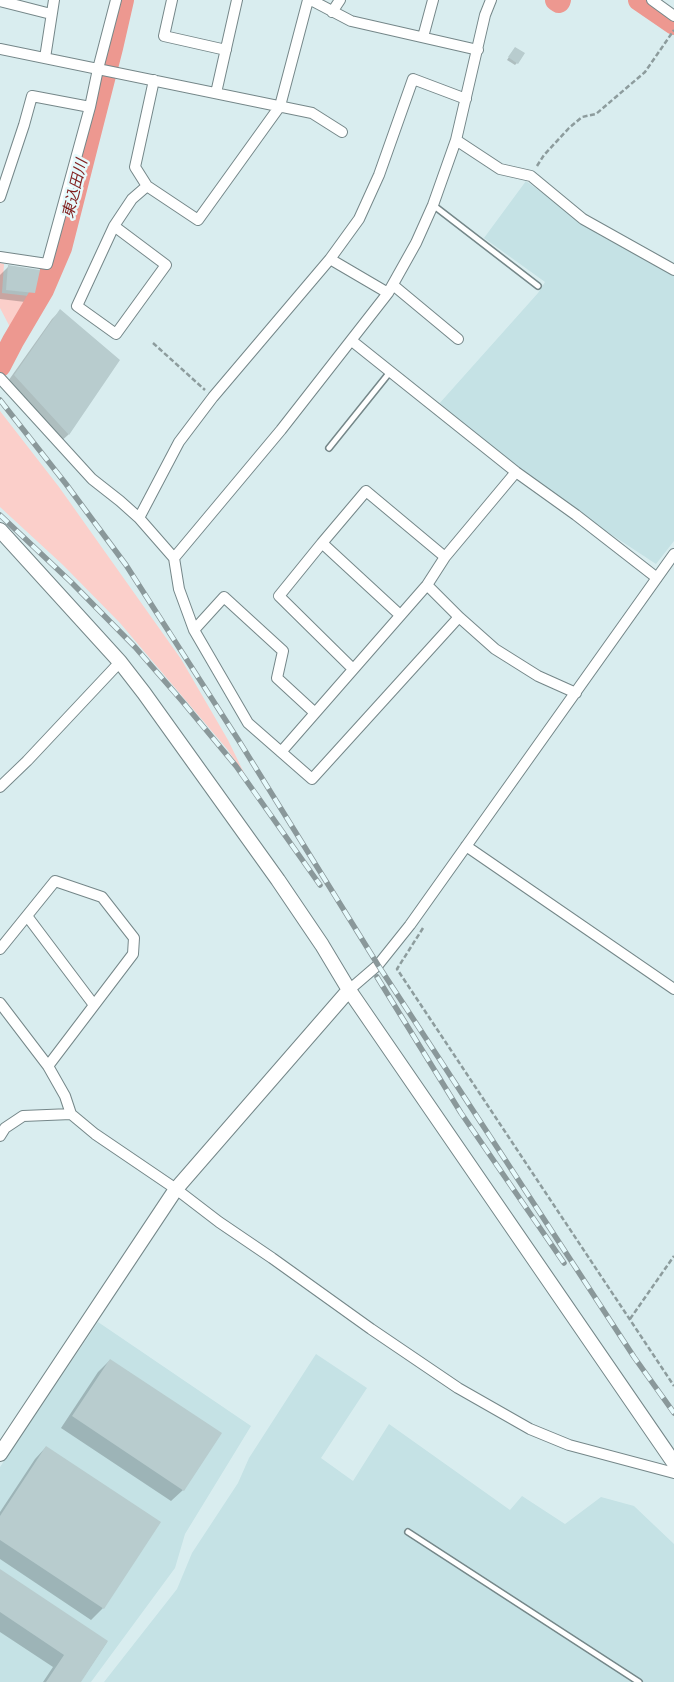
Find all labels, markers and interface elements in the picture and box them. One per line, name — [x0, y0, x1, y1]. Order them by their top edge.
water label: 東込田川 — [60, 158, 92, 220]

